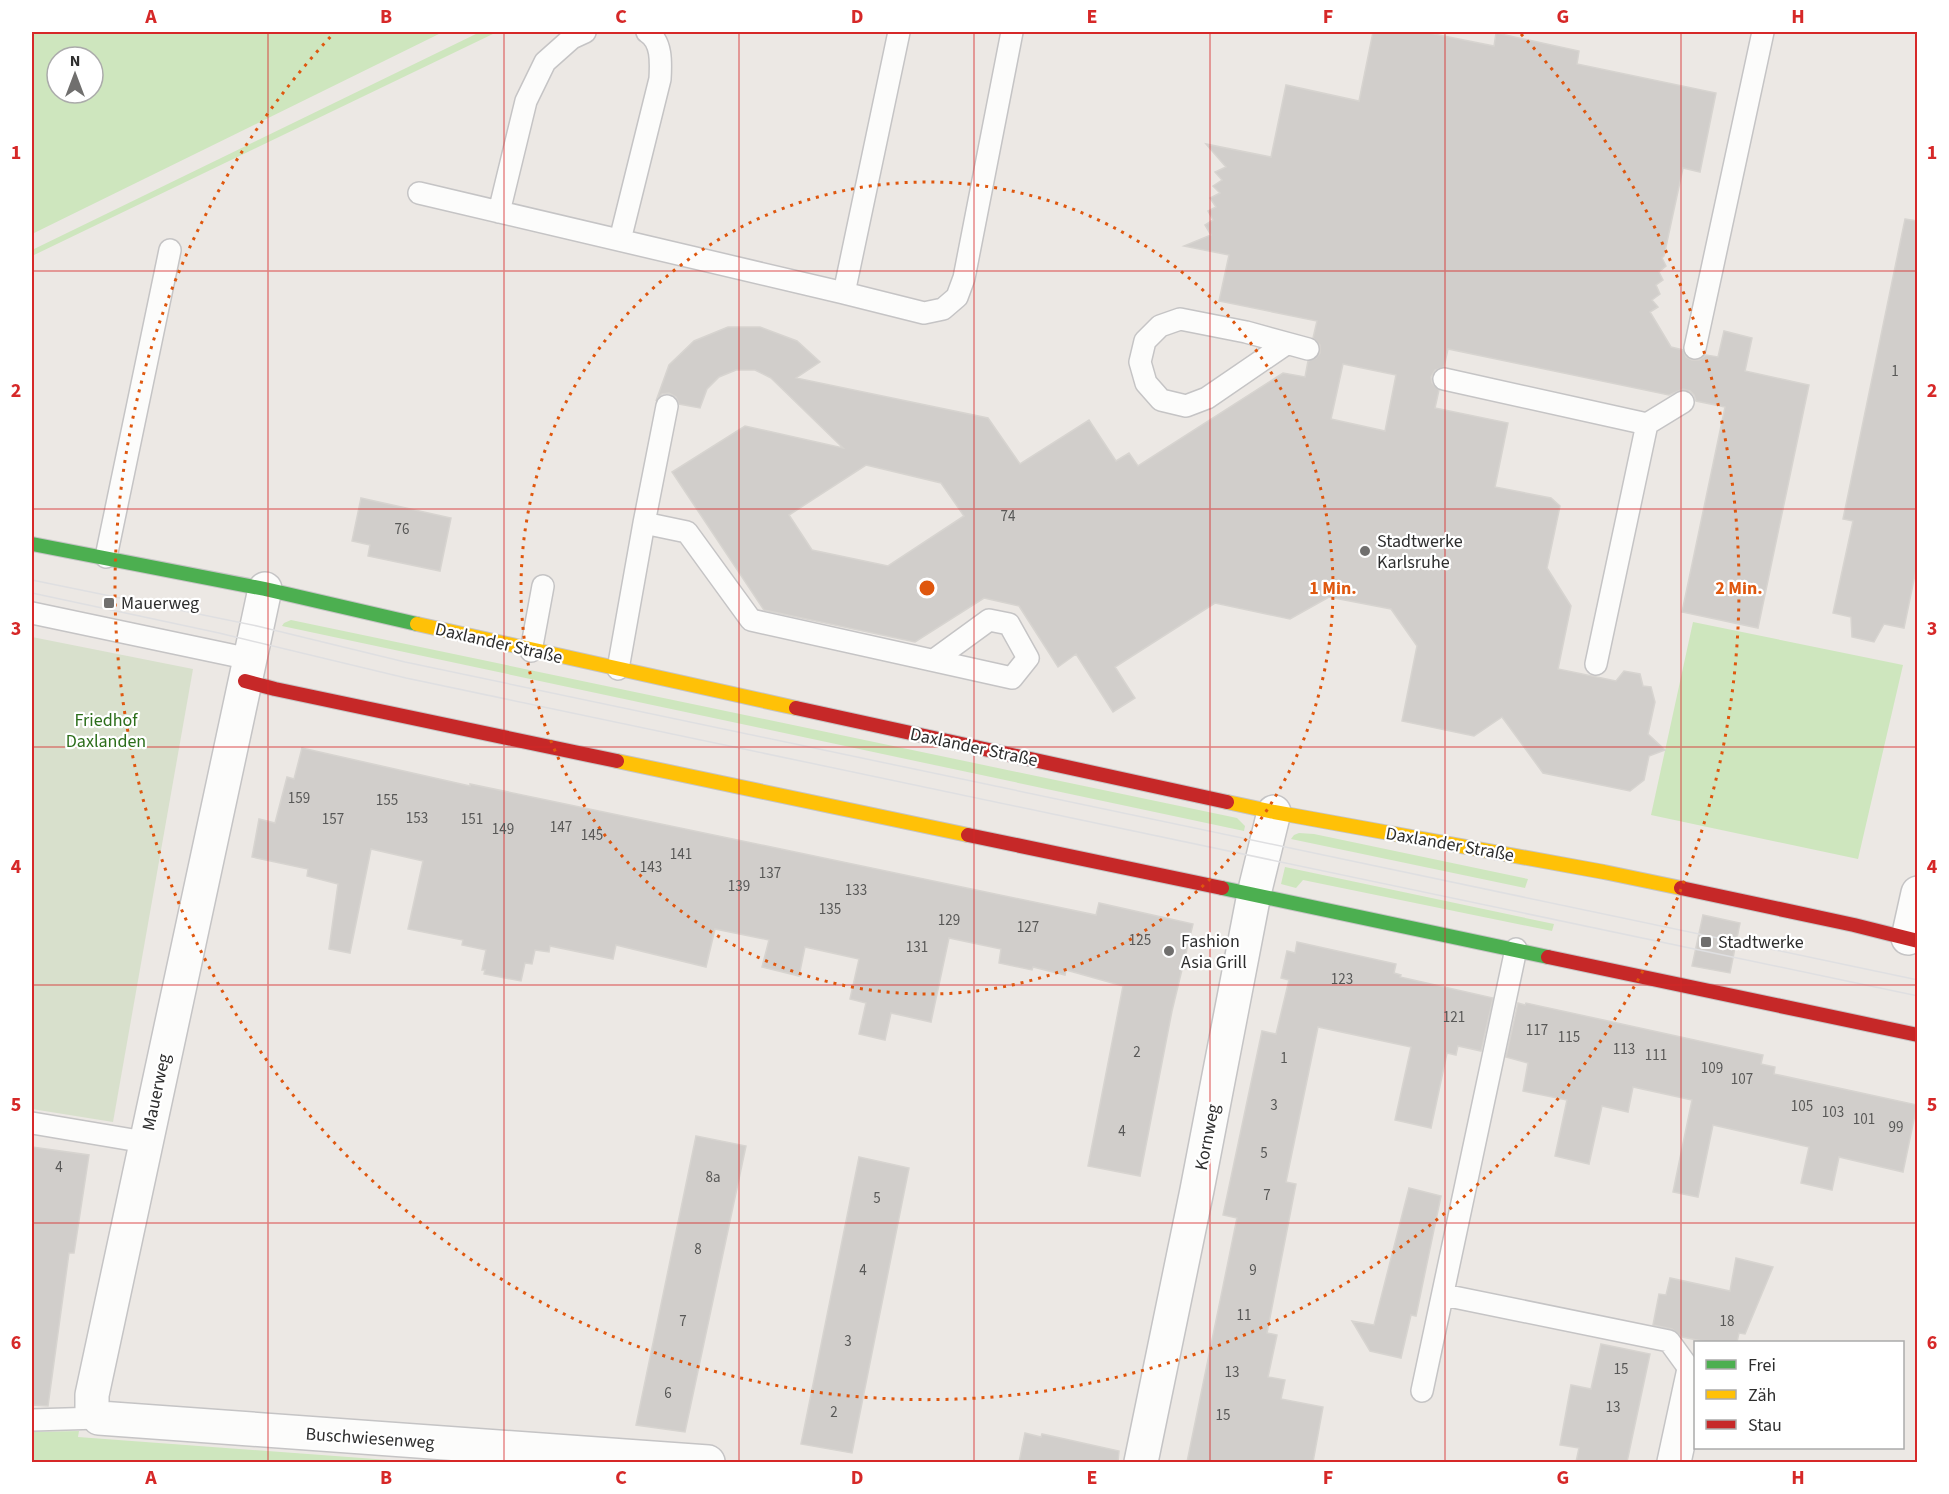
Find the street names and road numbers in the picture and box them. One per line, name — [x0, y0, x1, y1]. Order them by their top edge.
street label: Daxlander Straße — [433, 617, 565, 670]
street label: Daxlander Straße — [908, 722, 1040, 773]
street label: Daxlander Straße — [1384, 821, 1516, 868]
street label: Mauerweg — [136, 1051, 177, 1133]
street label: Kornweg — [1189, 1102, 1226, 1172]
street label: Buschwiesenweg — [305, 1422, 435, 1455]

